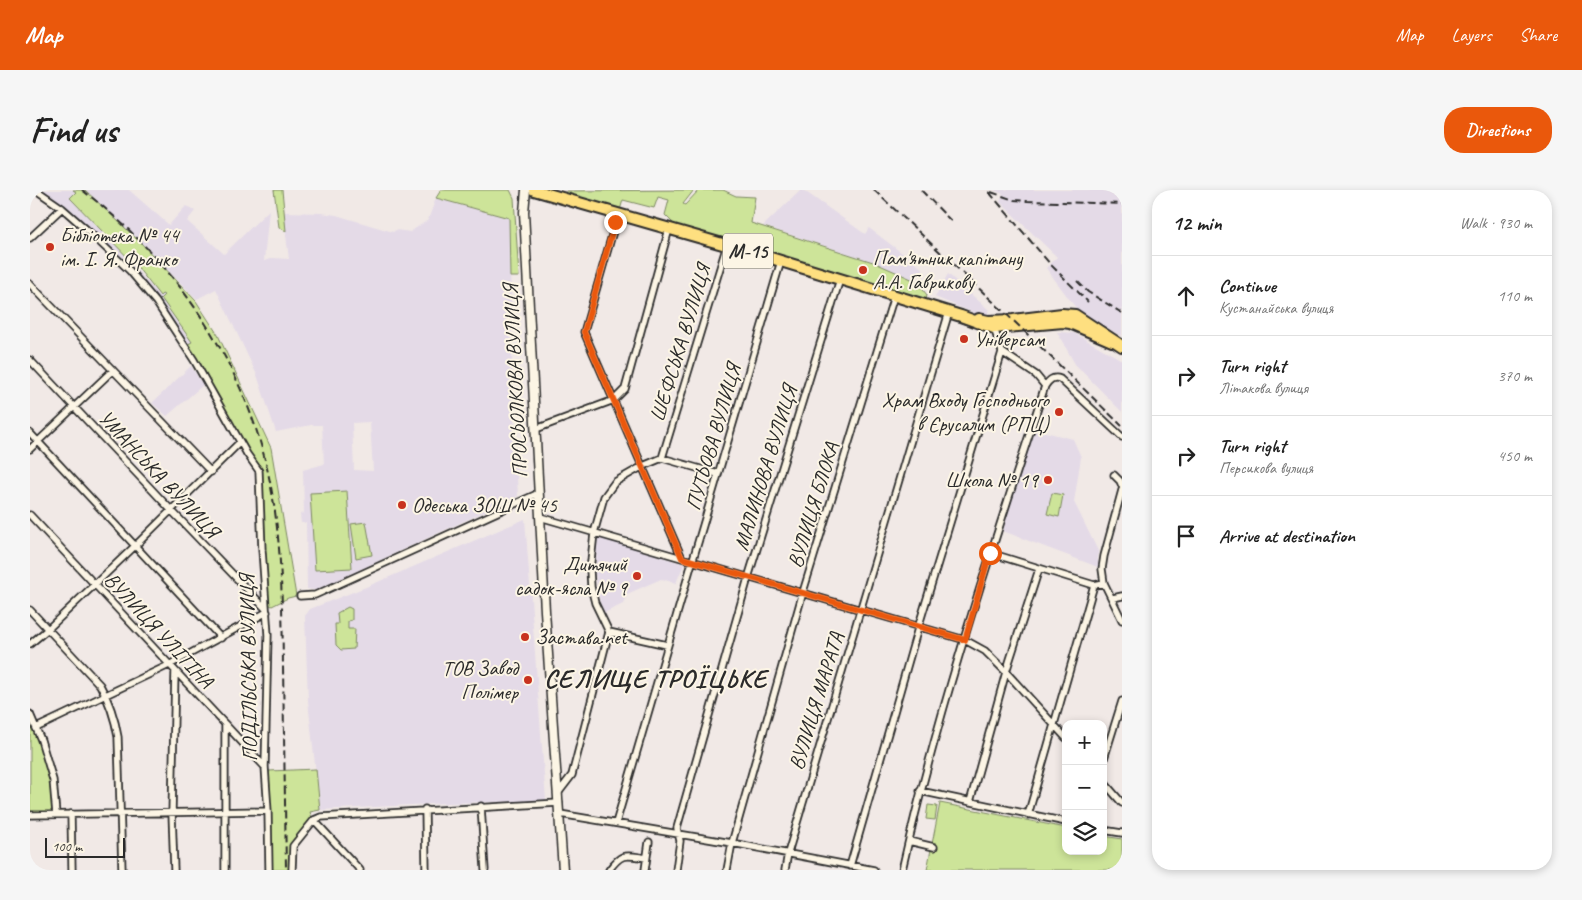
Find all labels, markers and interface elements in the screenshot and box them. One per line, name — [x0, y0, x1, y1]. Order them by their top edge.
text: Map — [25, 20, 62, 50]
text: Map — [1396, 24, 1424, 46]
text: Layers — [1452, 24, 1491, 46]
text: Share — [1519, 24, 1557, 46]
button: Directions — [1444, 107, 1552, 153]
text: Find us — [30, 108, 117, 153]
text: 12 min — [1172, 210, 1222, 236]
route end — [604, 211, 627, 234]
text: Walk · 930 m — [1460, 213, 1532, 233]
place label: Бібліотека № 44 ім. І. Я. Франко — [60, 222, 181, 272]
road number: М-15 — [723, 234, 773, 268]
marker: Бібліотека № 44 ім. І. Я. Франко — [44, 241, 56, 253]
place label: Пам'ятник капітану А.А. Гаврикову — [873, 245, 1024, 295]
street label: ШЕФСЬКА ВУЛИЦЯ — [644, 258, 717, 424]
marker: Пам'ятник капітану А.А. Гаврикову — [857, 264, 869, 276]
text: Continue — [1219, 274, 1276, 298]
street label: ПРОСЬОЛКОВА ВУЛИЦЯ — [497, 280, 533, 478]
icon: ahead — [1172, 282, 1200, 310]
text: 110 m — [1498, 286, 1532, 306]
text: Кустанайська вулиця — [1219, 298, 1333, 318]
place label: Універсам — [974, 326, 1045, 352]
marker: Універсам — [958, 333, 970, 345]
text: Turn right — [1219, 354, 1286, 378]
street label: ПУТЬОВА ВУЛИЦЯ — [680, 358, 747, 513]
icon: right — [1172, 362, 1200, 390]
text: 370 m — [1498, 366, 1532, 386]
text: Літакова вулиця — [1219, 378, 1308, 398]
street label: МАЛИНОВА ВУЛИЦЯ — [728, 379, 803, 554]
place label: Храм Входу Господнього в Єрусалим (РПЦ) — [882, 387, 1051, 437]
street label: УМАНСЬКА ВУЛИЦЯ — [93, 405, 227, 545]
marker: Храм Входу Господнього в Єрусалим (РПЦ) — [1053, 406, 1065, 418]
text: Turn right — [1219, 434, 1286, 458]
street label: ВУЛИЦЯ БЛОКА — [782, 439, 845, 571]
icon: right — [1172, 442, 1200, 470]
text: 450 m — [1498, 446, 1532, 466]
text: Персикова вулиця — [1219, 458, 1313, 478]
place label: Школа № 19 — [945, 467, 1040, 493]
marker: Школа № 19 — [1042, 474, 1054, 486]
place label: Одеська ЗОШ № 45 — [412, 492, 558, 518]
marker: Одеська ЗОШ № 45 — [396, 499, 408, 511]
icon: arrive — [1172, 522, 1200, 550]
text: Arrive at destination — [1219, 524, 1355, 548]
route start — [979, 542, 1002, 565]
place label: Дитячий садок-ясла № 9 — [515, 551, 629, 601]
street label: ВУЛИЦЯ УЛІТІНА — [99, 567, 220, 694]
marker: Дитячий садок-ясла № 9 — [631, 570, 643, 582]
street label: ПОДІЛЬСЬКА ВУЛИЦЯ — [233, 571, 263, 762]
place label: Застава.net — [535, 624, 629, 650]
street label: ВУЛИЦЯ МАРАТА — [783, 629, 849, 773]
marker: Застава.net — [519, 631, 531, 643]
place label: ТОВ Завод Полімер — [442, 655, 520, 705]
district label: СЕЛИЩЕ ТРОЇЦЬКЕ — [544, 662, 770, 695]
marker: ТОВ Завод Полімер — [522, 674, 534, 686]
map controls — [1062, 720, 1107, 855]
button: + — [1062, 720, 1107, 765]
button: − — [1062, 765, 1107, 810]
button: layers — [1062, 810, 1107, 855]
scale bar — [45, 835, 125, 858]
text: 100 m — [52, 838, 82, 855]

